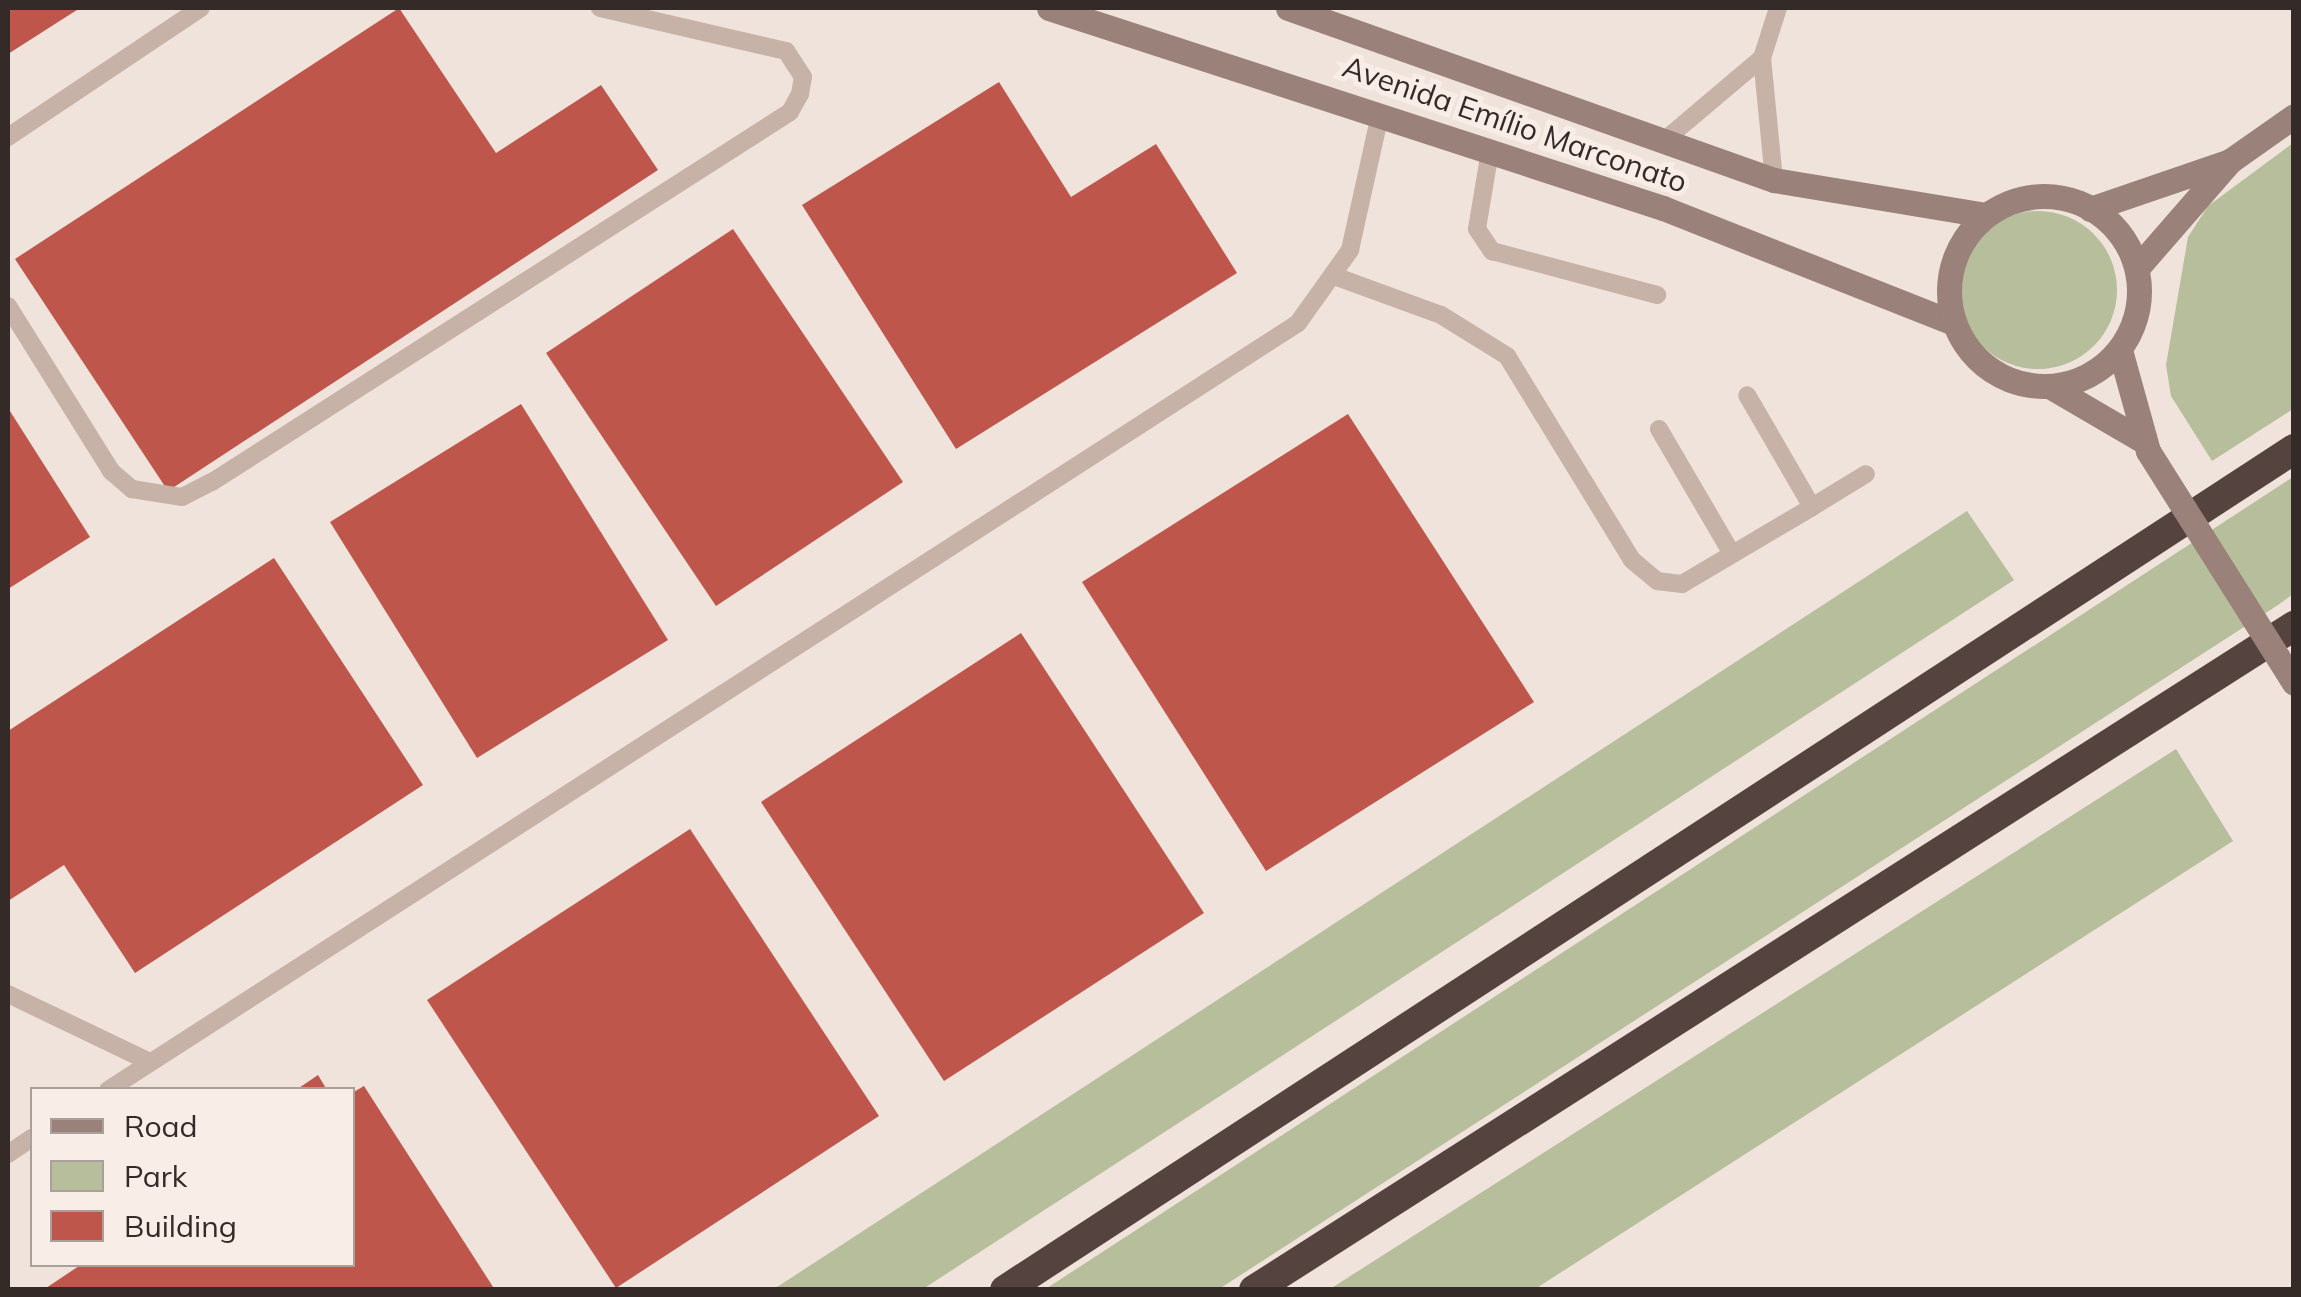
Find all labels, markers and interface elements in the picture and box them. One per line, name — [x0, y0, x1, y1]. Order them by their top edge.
street label: Avenida Emílio Marconato — [1338, 48, 1692, 200]
legend — [30, 1087, 355, 1267]
text: Road — [124, 1107, 198, 1145]
text: Park — [124, 1157, 187, 1195]
text: Building — [124, 1207, 237, 1245]

